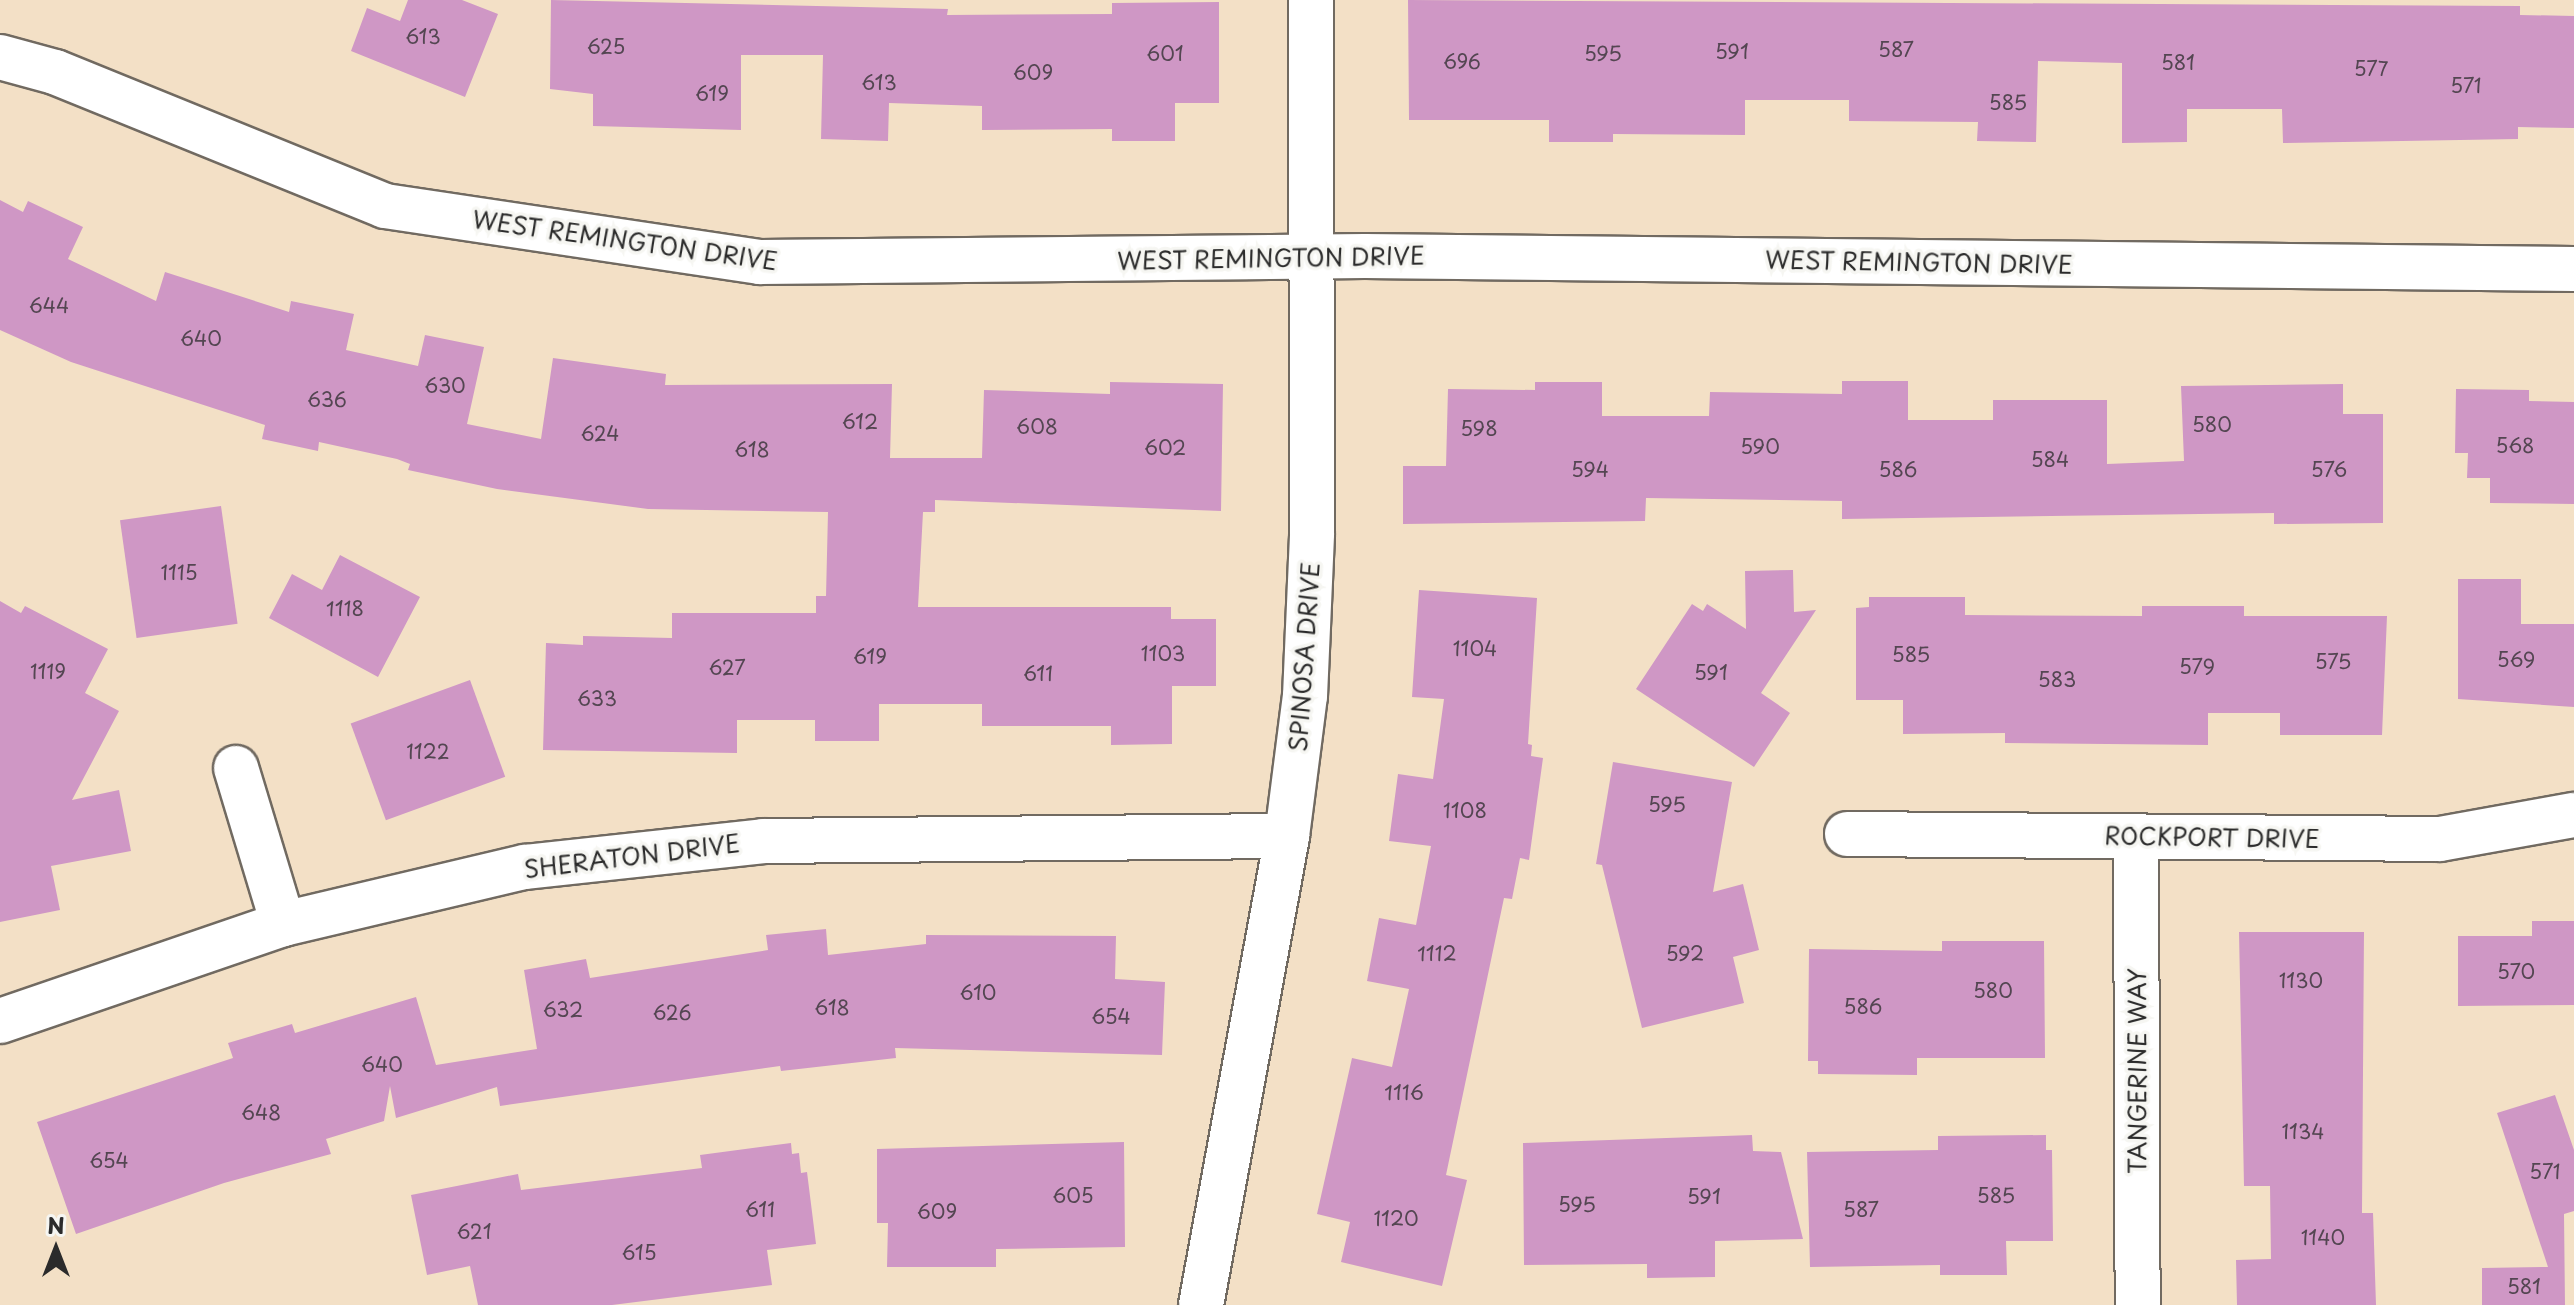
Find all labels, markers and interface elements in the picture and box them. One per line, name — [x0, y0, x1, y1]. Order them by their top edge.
house number: 613 — [405, 24, 441, 48]
house number: 625 — [587, 34, 625, 58]
house number: 587 — [1878, 37, 1914, 61]
house number: 591 — [1715, 39, 1749, 63]
house number: 601 — [1146, 41, 1184, 65]
house number: 595 — [1584, 41, 1622, 65]
house number: 696 — [1443, 49, 1481, 73]
house number: 581 — [2161, 50, 2195, 74]
house number: 577 — [2354, 56, 2388, 80]
house number: 609 — [1013, 60, 1053, 84]
house number: 613 — [861, 70, 897, 94]
house number: 571 — [2450, 73, 2482, 97]
house number: 619 — [695, 81, 729, 105]
house number: 585 — [1989, 90, 2027, 114]
street label: WEST REMINGTON DRIVE — [469, 204, 781, 276]
street label: WEST REMINGTON DRIVE — [1116, 241, 1426, 275]
street label: WEST REMINGTON DRIVE — [1764, 245, 2074, 279]
house number: 644 — [29, 293, 69, 317]
house number: 640 — [180, 326, 222, 350]
house number: 630 — [424, 373, 466, 397]
house number: 636 — [307, 387, 347, 411]
house number: 612 — [842, 409, 878, 433]
house number: 580 — [2192, 412, 2232, 436]
house number: 608 — [1016, 414, 1058, 438]
house number: 598 — [1460, 416, 1498, 440]
house number: 624 — [581, 421, 619, 445]
house number: 568 — [2495, 433, 2535, 457]
house number: 590 — [1740, 434, 1780, 458]
house number: 602 — [1144, 435, 1186, 459]
house number: 618 — [734, 437, 770, 461]
house number: 584 — [2031, 447, 2069, 471]
house number: 594 — [1571, 457, 1609, 481]
house number: 586 — [1879, 457, 1917, 481]
house number: 576 — [2311, 457, 2347, 481]
house number: 1115 — [160, 560, 198, 584]
street label: SPINOSA DRIVE — [1283, 561, 1325, 753]
house number: 1118 — [326, 596, 364, 620]
house number: 1104 — [1453, 636, 1497, 660]
house number: 1103 — [1141, 641, 1185, 665]
house number: 585 — [1892, 642, 1930, 666]
house number: 619 — [853, 644, 887, 668]
house number: 569 — [2497, 647, 2535, 671]
house number: 575 — [2315, 649, 2351, 673]
house number: 579 — [2179, 654, 2215, 678]
house number: 627 — [708, 655, 746, 679]
house number: 1119 — [30, 659, 66, 683]
house number: 591 — [1694, 660, 1728, 684]
house number: 611 — [1023, 661, 1053, 685]
house number: 583 — [2038, 667, 2076, 691]
house number: 633 — [577, 686, 617, 710]
house number: 1122 — [406, 739, 450, 763]
house number: 595 — [1648, 792, 1686, 816]
house number: 1108 — [1443, 798, 1487, 822]
street label: ROCKPORT DRIVE — [2104, 821, 2320, 853]
street label: SHERATON DRIVE — [522, 828, 742, 884]
house number: 1112 — [1417, 941, 1457, 965]
house number: 592 — [1666, 941, 1704, 965]
house number: 570 — [2497, 959, 2535, 983]
street label: TANGERINE WAY — [2123, 968, 2151, 1174]
house number: 1130 — [2279, 968, 2323, 992]
house number: 580 — [1973, 978, 2013, 1002]
house number: 610 — [960, 980, 996, 1004]
house number: 586 — [1844, 994, 1882, 1018]
house number: 618 — [814, 995, 850, 1019]
house number: 632 — [543, 997, 583, 1021]
house number: 626 — [653, 1000, 691, 1024]
house number: 654 — [1091, 1004, 1131, 1028]
house number: 640 — [361, 1052, 403, 1076]
house number: 1116 — [1384, 1080, 1424, 1104]
house number: 648 — [241, 1100, 281, 1124]
house number: 1134 — [2281, 1119, 2325, 1143]
house number: 654 — [89, 1148, 129, 1172]
house number: 571 — [2529, 1159, 2561, 1183]
house number: 605 — [1052, 1183, 1094, 1207]
house number: 585 — [1977, 1183, 2015, 1207]
house number: 591 — [1687, 1184, 1721, 1208]
house number: 595 — [1558, 1192, 1596, 1216]
house number: 611 — [745, 1197, 775, 1221]
house number: 587 — [1843, 1197, 1879, 1221]
house number: 609 — [917, 1199, 957, 1223]
house number: 1120 — [1373, 1206, 1419, 1230]
text: N — [47, 1208, 65, 1241]
north arrow — [16, 1209, 96, 1289]
house number: 621 — [456, 1219, 492, 1243]
house number: 1140 — [2301, 1225, 2345, 1249]
house number: 615 — [621, 1240, 657, 1264]
house number: 581 — [2507, 1274, 2541, 1298]

